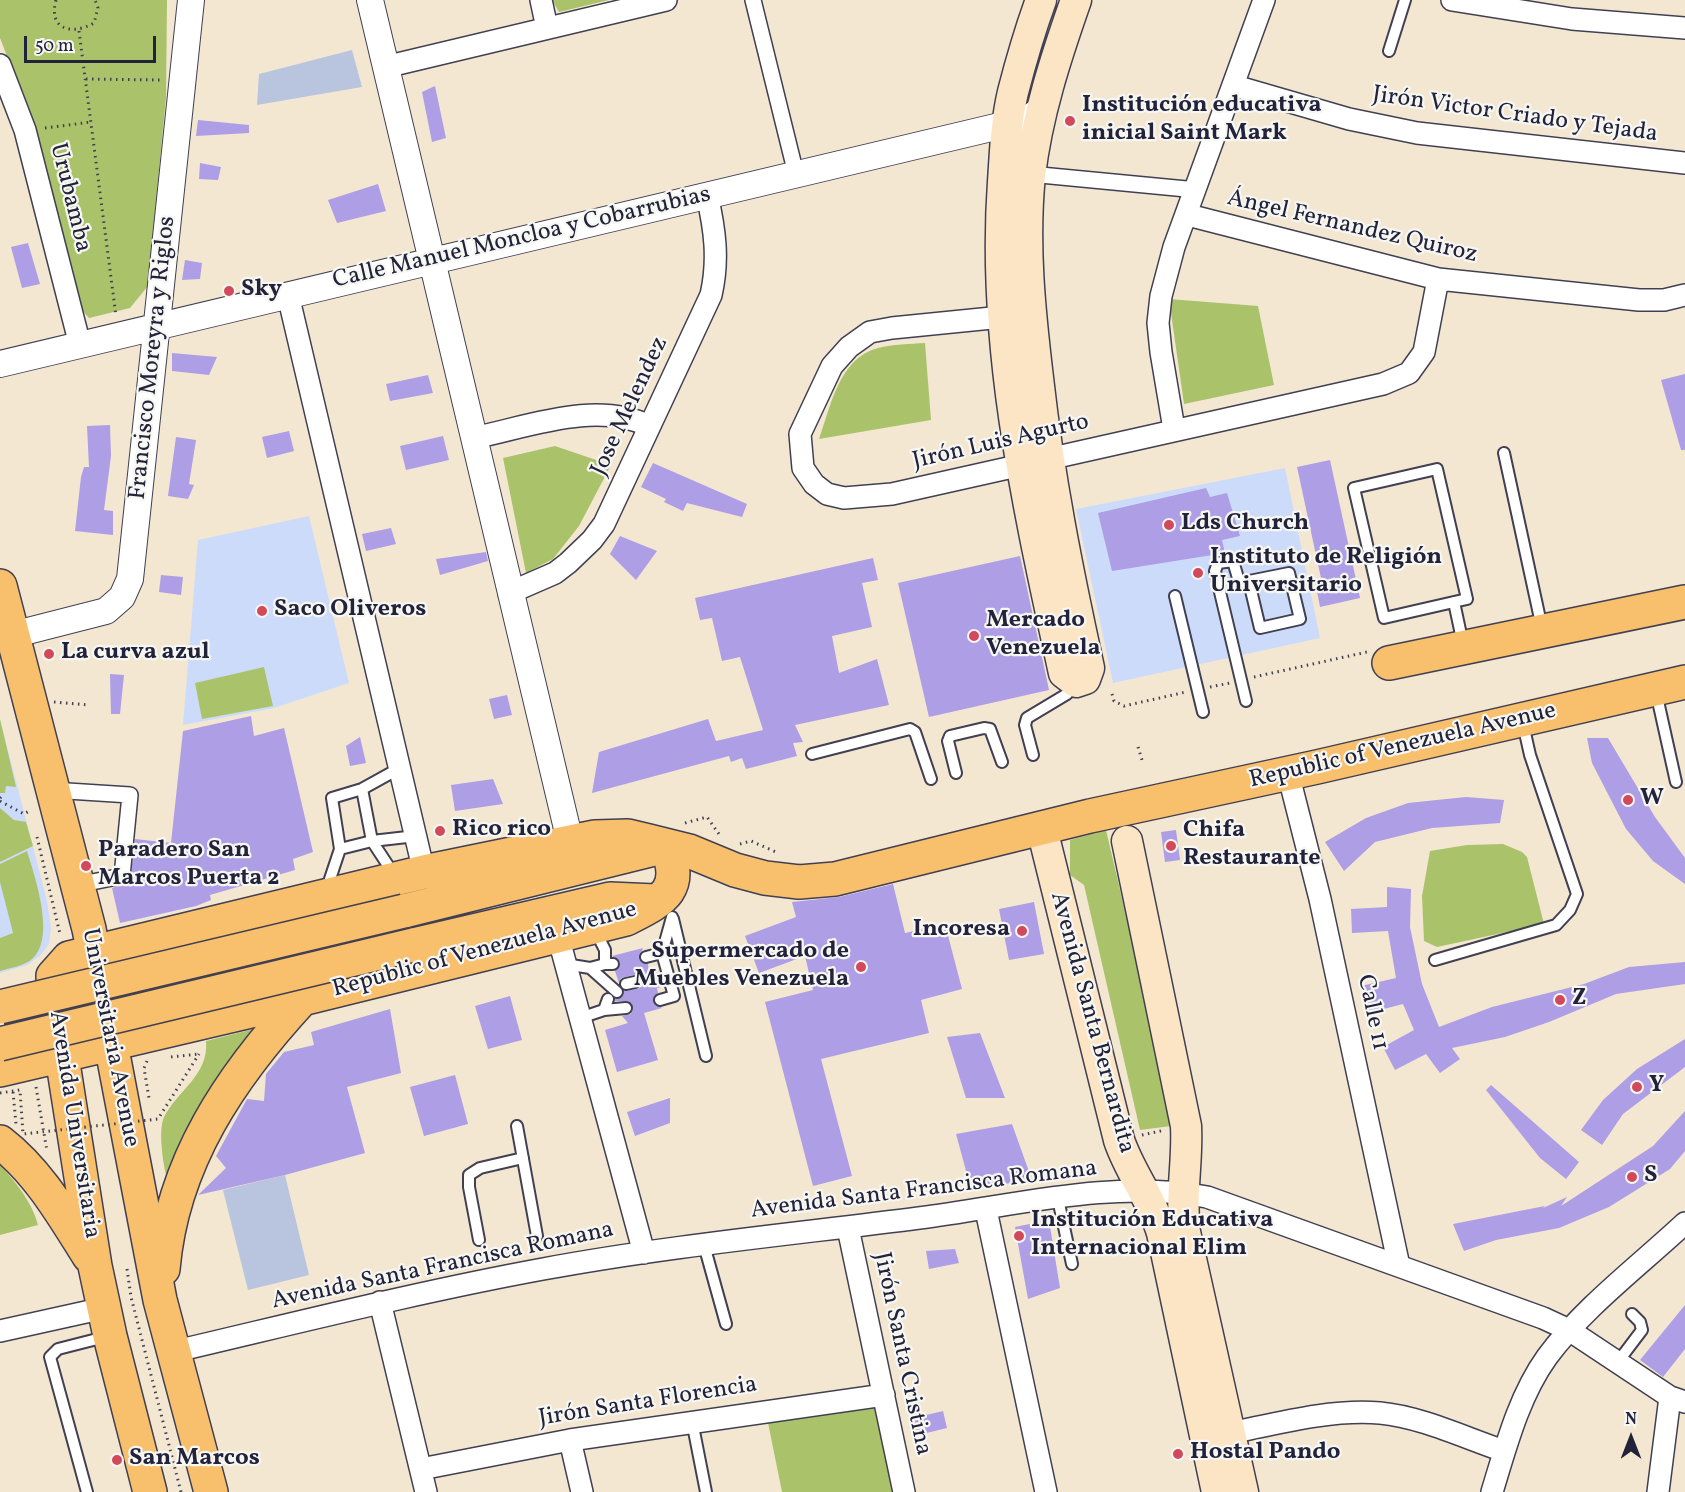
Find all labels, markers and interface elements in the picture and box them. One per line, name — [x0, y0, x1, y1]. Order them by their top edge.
scale bar — [27, 24, 159, 62]
text: 50 m — [35, 34, 74, 59]
street label: Jirón Victor Criado y Tejada — [1370, 82, 1660, 150]
place label: Institución educativa inicial Saint Mark — [1082, 93, 1322, 149]
marker: Institución educativa inicial Saint Mark — [1063, 114, 1077, 128]
street label: Urubamba — [42, 141, 96, 255]
street label: Calle Manuel Moncloa y Cobarrubias — [330, 181, 714, 297]
street label: Ángel Fernandez Quiroz — [1224, 185, 1480, 271]
street label: Francisco Moreyra y Riglos — [125, 215, 183, 501]
place label: Sky — [241, 277, 282, 305]
marker: Sky — [222, 284, 236, 298]
street label: Jose Melendez — [586, 333, 676, 481]
street label: Jirón Luis Agurto — [910, 409, 1092, 477]
place label: Lds Church — [1181, 511, 1309, 539]
marker: Lds Church — [1162, 518, 1176, 532]
place label: Instituto de Religión Universitario — [1210, 545, 1442, 601]
marker: Instituto de Religión Universitario — [1191, 566, 1205, 580]
place label: Saco Oliveros — [274, 597, 426, 625]
marker: Saco Oliveros — [255, 604, 269, 618]
place label: Mercado Venezuela — [986, 608, 1101, 664]
marker: Mercado Venezuela — [967, 629, 981, 643]
place label: La curva azul — [61, 640, 210, 668]
marker: La curva azul — [42, 647, 56, 661]
street label: Republic of Venezuela Avenue — [1247, 698, 1559, 796]
place label: W — [1640, 786, 1664, 814]
marker: W — [1621, 793, 1635, 807]
place label: Rico rico — [452, 817, 551, 845]
place label: Chifa Restaurante — [1183, 818, 1320, 874]
marker: Rico rico — [433, 824, 447, 838]
place label: Paradero San Marcos Puerta 2 — [98, 838, 280, 894]
marker: Chifa Restaurante — [1164, 839, 1178, 853]
marker: Paradero San Marcos Puerta 2 — [79, 859, 93, 873]
street label: Avenida Santa Bernardita — [1042, 889, 1140, 1157]
street label: Republic of Venezuela Avenue — [330, 896, 640, 1006]
place label: Incoresa — [913, 917, 1010, 945]
marker: Incoresa — [1015, 924, 1029, 938]
street label: Universitaria Avenue — [74, 926, 144, 1150]
place label: Supermercado de Muebles Venezuela — [634, 939, 849, 995]
marker: Supermercado de Muebles Venezuela — [854, 960, 868, 974]
street label: Calle 11 — [1349, 972, 1393, 1054]
place label: Z — [1572, 986, 1587, 1014]
marker: Z — [1553, 993, 1567, 1007]
street label: Avenida Universitaria — [41, 1009, 105, 1241]
place label: Y — [1649, 1073, 1664, 1101]
marker: Y — [1630, 1080, 1644, 1094]
street label: Avenida Santa Francisca Romana — [749, 1155, 1099, 1227]
place label: S — [1644, 1163, 1657, 1191]
marker: S — [1625, 1170, 1639, 1184]
place label: Institución Educativa Internacional Elim — [1031, 1208, 1273, 1264]
street label: Avenida Santa Francisca Romana — [269, 1217, 617, 1317]
marker: Institución Educativa Internacional Elim — [1012, 1229, 1026, 1243]
street label: Jirón Santa Cristina — [865, 1250, 937, 1458]
street label: Jirón Santa Florencia — [537, 1372, 759, 1434]
north arrow — [1601, 1408, 1661, 1468]
text: N — [1625, 1409, 1637, 1431]
place label: Hostal Pando — [1190, 1440, 1341, 1468]
place label: San Marcos — [129, 1446, 260, 1474]
marker: Hostal Pando — [1171, 1447, 1185, 1461]
marker: San Marcos — [110, 1453, 124, 1467]

